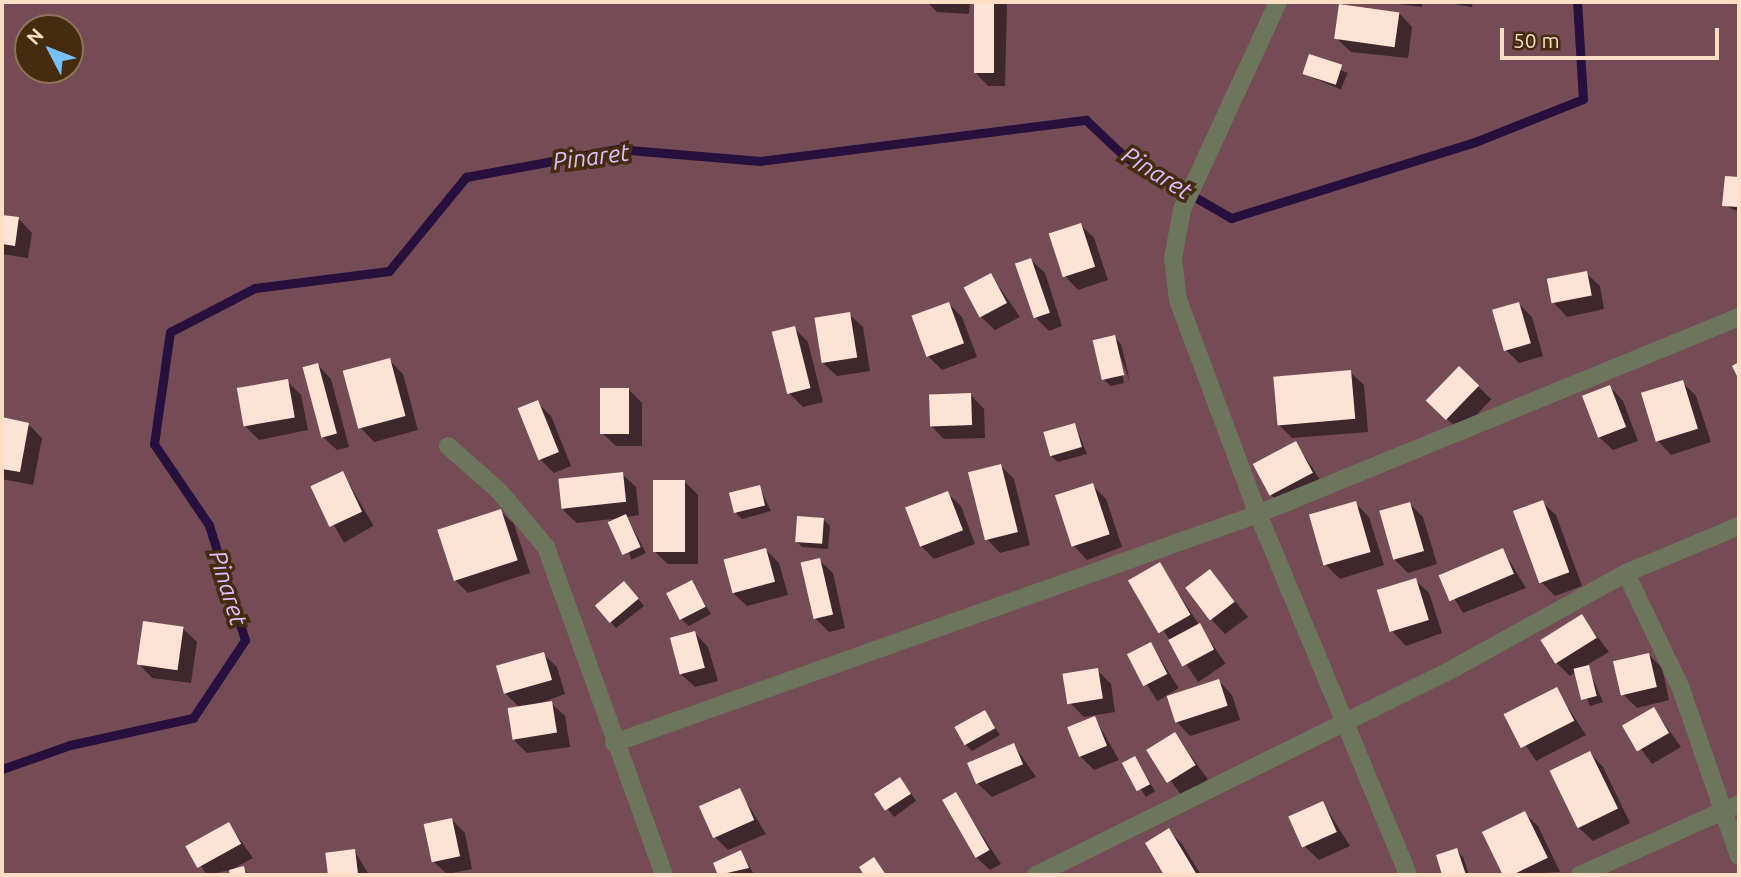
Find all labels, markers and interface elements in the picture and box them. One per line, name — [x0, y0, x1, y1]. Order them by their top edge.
north arrow — [14, 14, 84, 84]
scale bar — [1503, 14, 1722, 58]
text: N — [22, 24, 48, 49]
text: 50 m — [1513, 28, 1560, 52]
water label: Pinaret — [551, 138, 631, 176]
water label: Pinaret — [1117, 140, 1197, 206]
water label: Pinaret — [203, 547, 253, 629]

